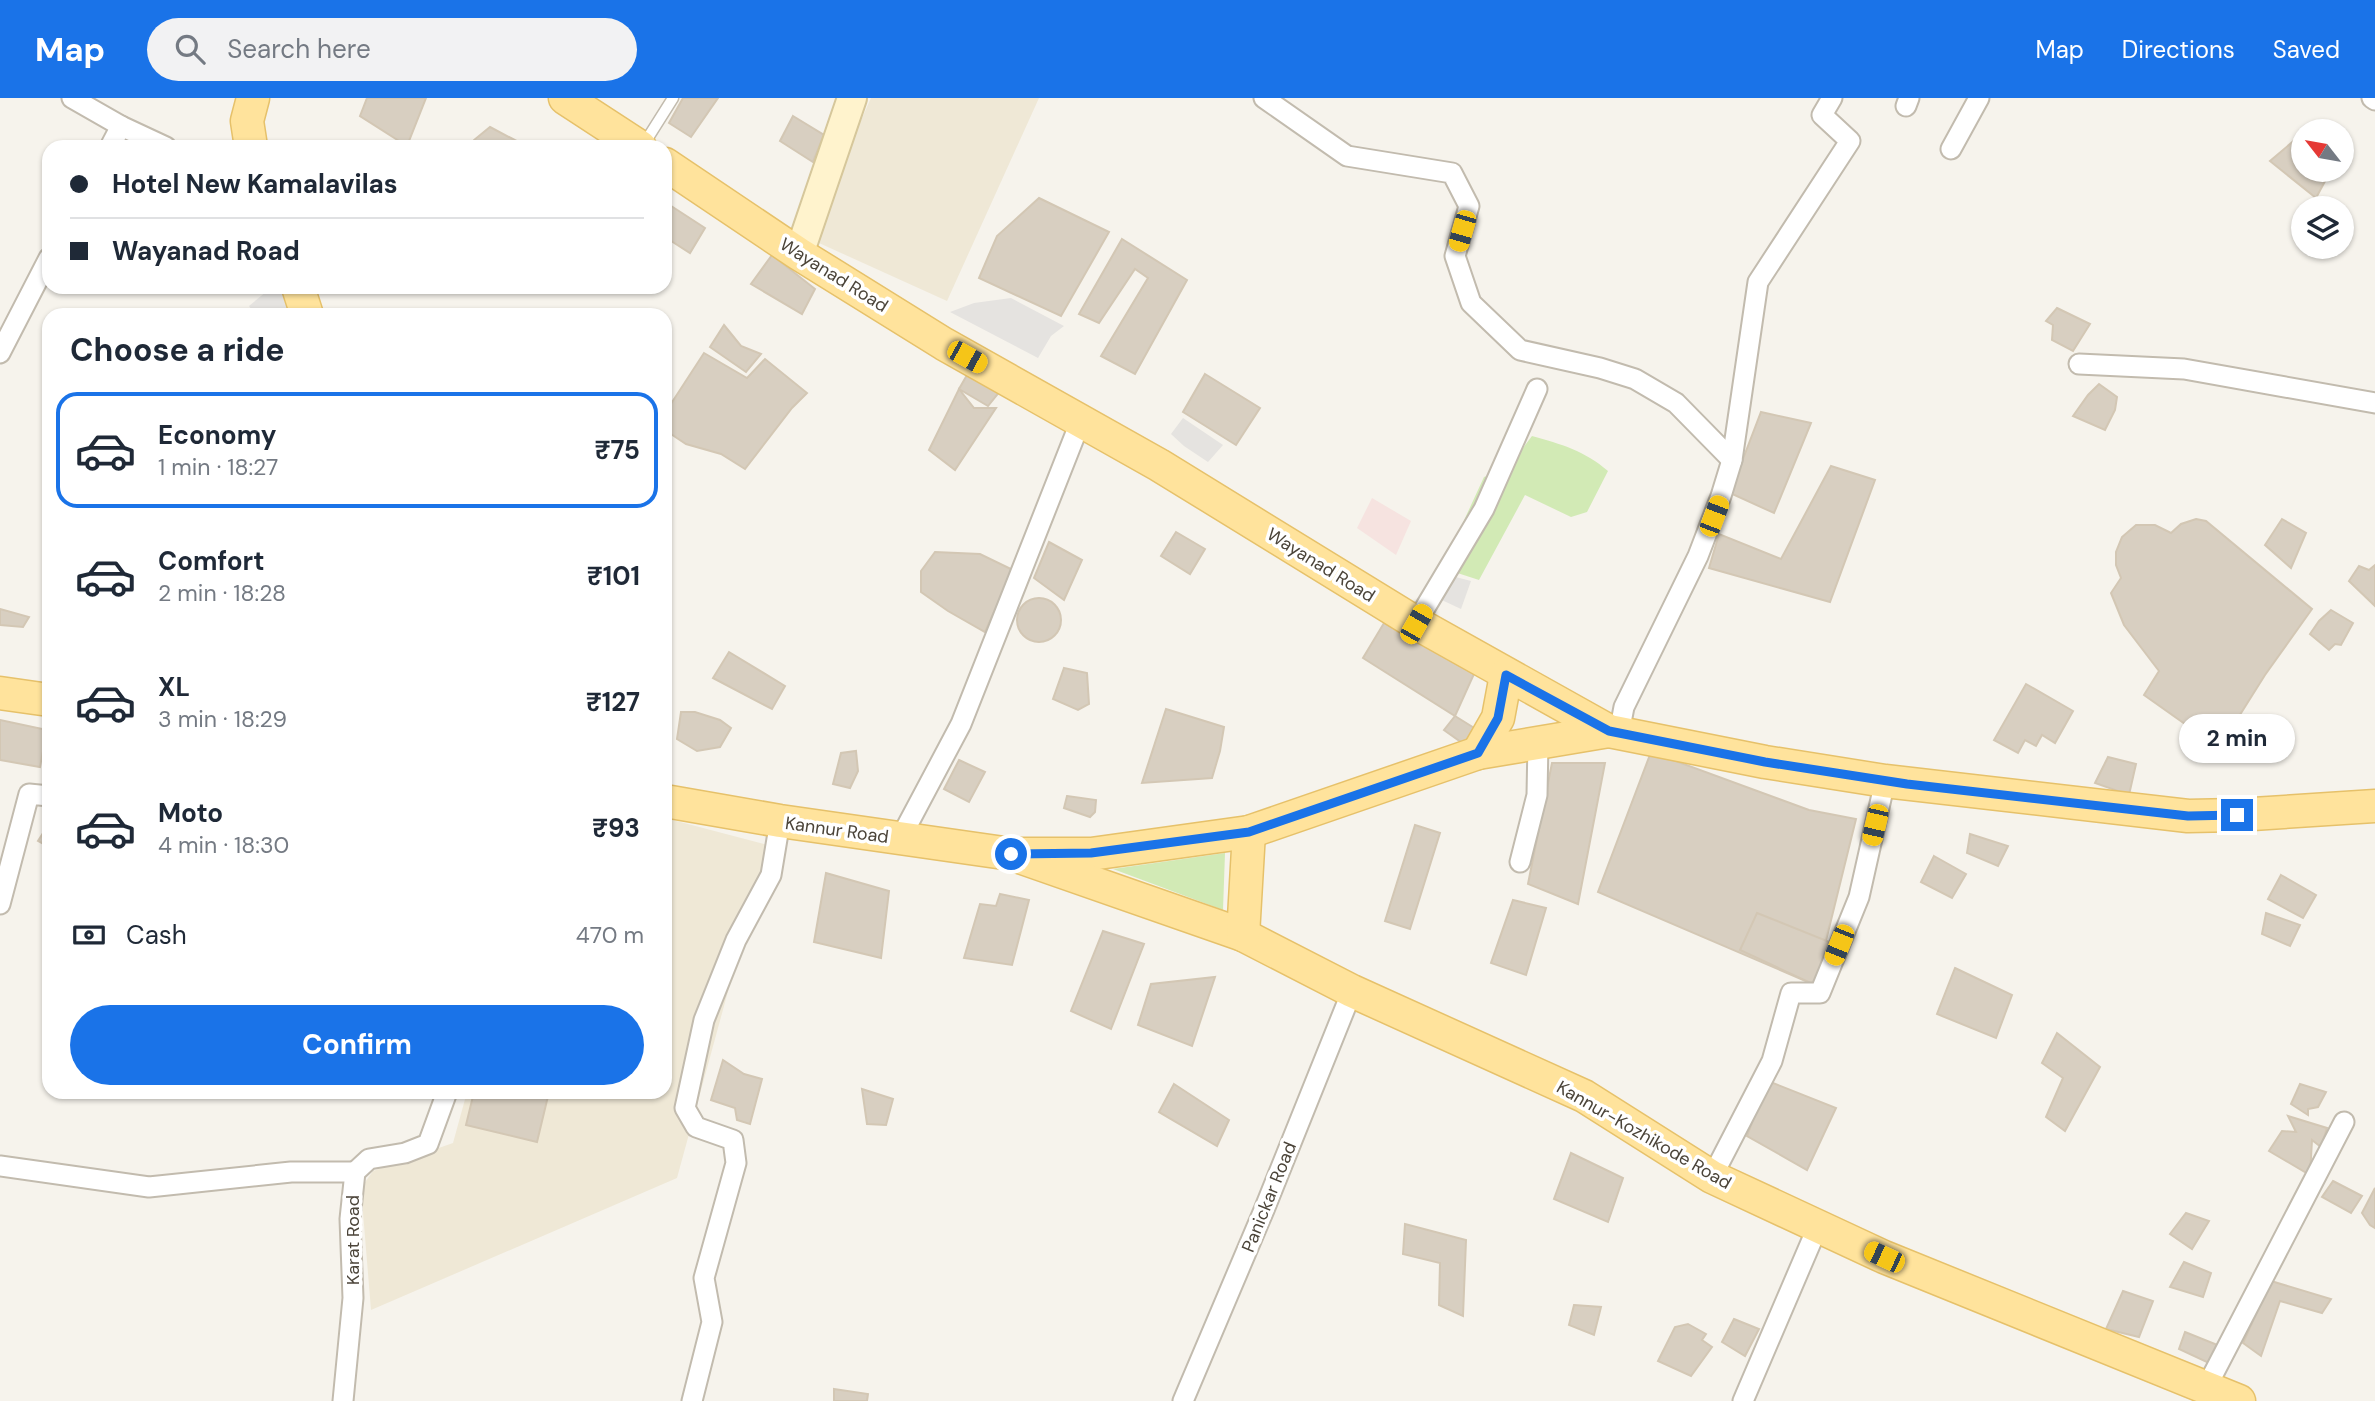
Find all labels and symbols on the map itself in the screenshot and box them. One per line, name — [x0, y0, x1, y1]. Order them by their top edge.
north arrow — [2291, 119, 2354, 182]
car — [1447, 208, 1478, 254]
street label: Wayanad Road — [775, 232, 893, 318]
car — [944, 338, 991, 376]
car — [1697, 493, 1732, 539]
street label: Wayanad Road — [1262, 522, 1380, 608]
car — [1397, 601, 1436, 647]
callout: 2 min — [2179, 714, 2295, 762]
route end — [2221, 799, 2253, 831]
car — [1861, 802, 1890, 848]
street label: Kannur Road — [784, 811, 890, 849]
route start — [995, 838, 1027, 870]
car — [1822, 922, 1857, 968]
street label: Kannur-Kozhikode Road — [1552, 1075, 1736, 1195]
street label: Panickar Road — [1236, 1138, 1302, 1256]
street label: Karat Road — [341, 1195, 365, 1285]
car — [1861, 1239, 1908, 1275]

